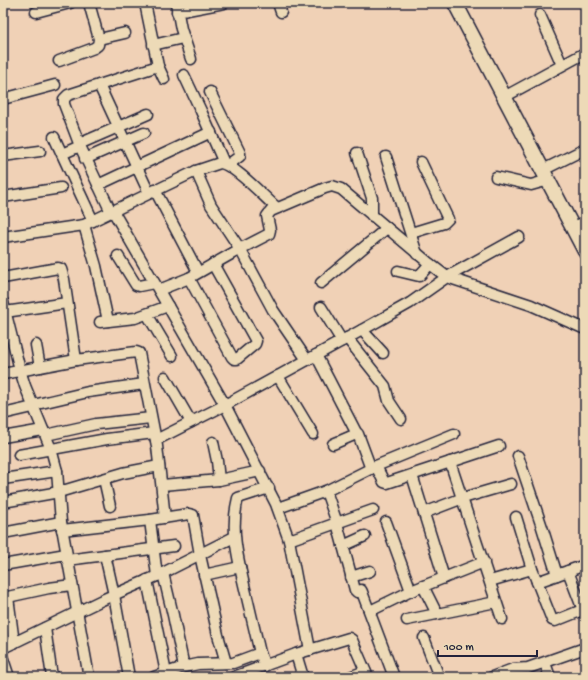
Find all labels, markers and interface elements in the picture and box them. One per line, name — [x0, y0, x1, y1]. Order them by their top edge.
scale bar — [438, 632, 537, 658]
text: 100 m — [443, 641, 474, 655]

